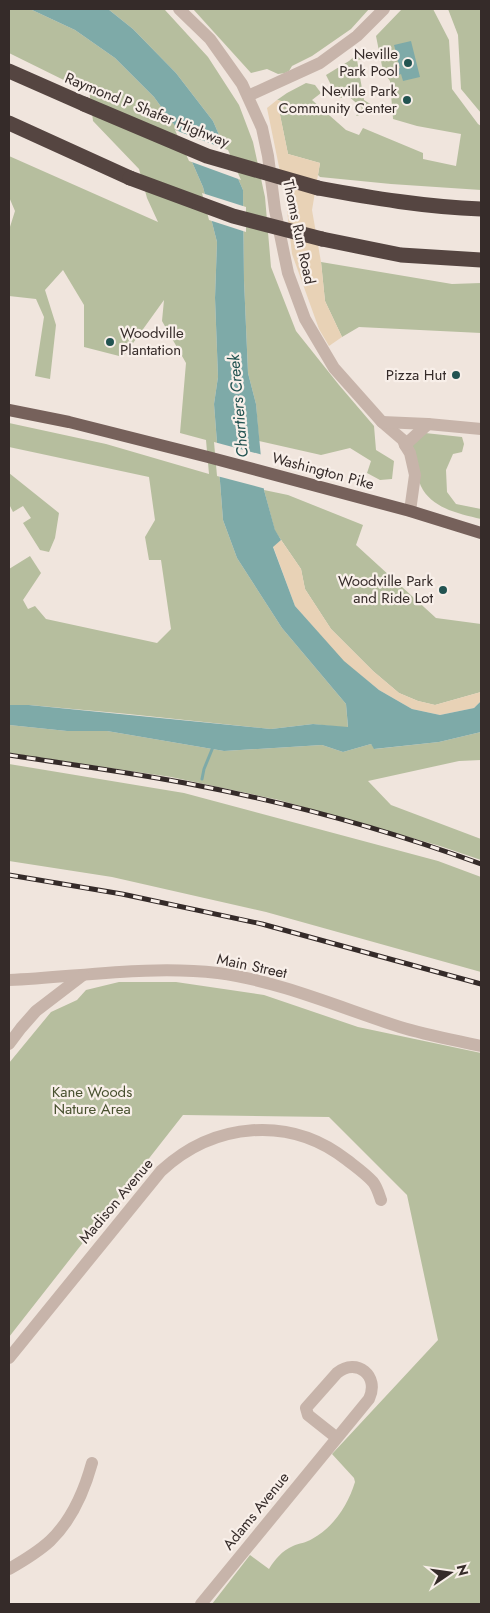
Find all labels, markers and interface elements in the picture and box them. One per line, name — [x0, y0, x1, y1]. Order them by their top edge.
place label: Neville Park Pool — [339, 43, 398, 82]
marker: Neville Park Pool — [402, 57, 414, 69]
street label: Raymond P Shafer Highway — [61, 67, 233, 153]
place label: Neville Park Community Center — [278, 80, 398, 119]
marker: Neville Park Community Center — [401, 94, 413, 106]
street label: Thoms Run Road — [277, 178, 321, 286]
place label: Woodville Plantation — [120, 322, 184, 361]
marker: Woodville Plantation — [104, 336, 116, 348]
water label: Chartiers Creek — [222, 352, 254, 459]
place label: Pizza Hut — [386, 364, 446, 386]
marker: Pizza Hut — [450, 369, 462, 381]
street label: Washington Pike — [269, 447, 377, 495]
place label: Woodville Park and Ride Lot — [338, 570, 433, 609]
marker: Woodville Park and Ride Lot — [437, 584, 449, 596]
street label: Main Street — [215, 948, 290, 984]
park label: Kane Woods Nature Area — [52, 1081, 132, 1120]
street label: Madison Avenue — [74, 1153, 158, 1248]
street label: Adams Avenue — [218, 1467, 294, 1555]
north arrow — [425, 1548, 475, 1598]
text: N — [452, 1562, 474, 1578]

